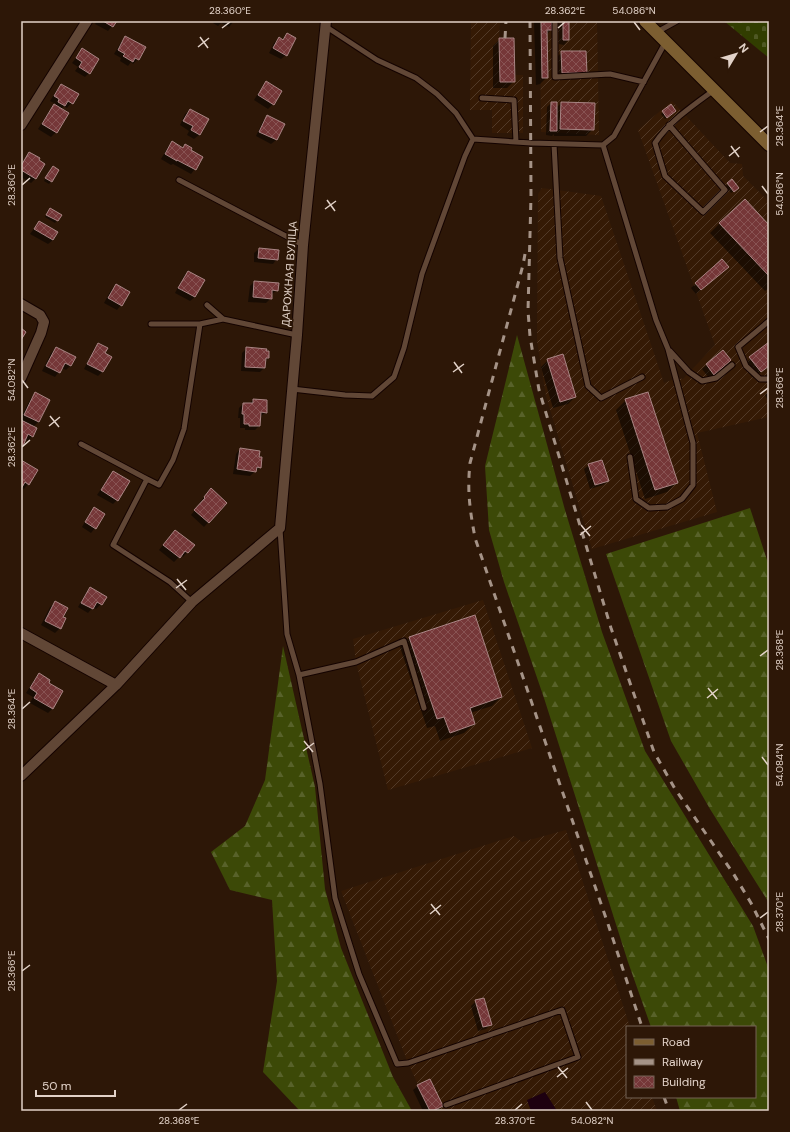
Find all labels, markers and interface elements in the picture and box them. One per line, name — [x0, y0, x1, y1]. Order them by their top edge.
text: 28.360°E — [209, 4, 251, 17]
text: 28.362°E — [545, 4, 586, 17]
text: 54.086°N — [612, 4, 656, 17]
north arrow — [716, 34, 756, 74]
text: N — [736, 40, 752, 55]
text: 28.364°E — [773, 105, 786, 147]
text: 28.360°E — [5, 164, 18, 206]
text: 54.086°N — [773, 172, 786, 216]
street label: ДАРОЖНАЯ ВУЛІЦА — [278, 220, 300, 327]
text: 54.082°N — [5, 359, 18, 401]
text: 28.366°E — [773, 367, 786, 409]
text: 28.362°E — [5, 426, 18, 467]
text: 28.368°E — [773, 629, 786, 671]
text: 28.364°E — [5, 688, 18, 730]
text: 54.084°N — [773, 743, 786, 787]
text: 28.370°E — [773, 891, 786, 932]
text: 28.366°E — [5, 950, 18, 992]
legend — [626, 1026, 756, 1098]
text: Road — [662, 1034, 690, 1050]
text: Railway — [662, 1054, 703, 1070]
scale bar — [36, 1072, 115, 1098]
text: Building — [662, 1074, 706, 1090]
text: 50 m — [42, 1078, 71, 1094]
text: 28.368°E — [159, 1114, 200, 1127]
text: 28.370°E — [495, 1114, 536, 1127]
text: 54.082°N — [571, 1114, 613, 1127]

